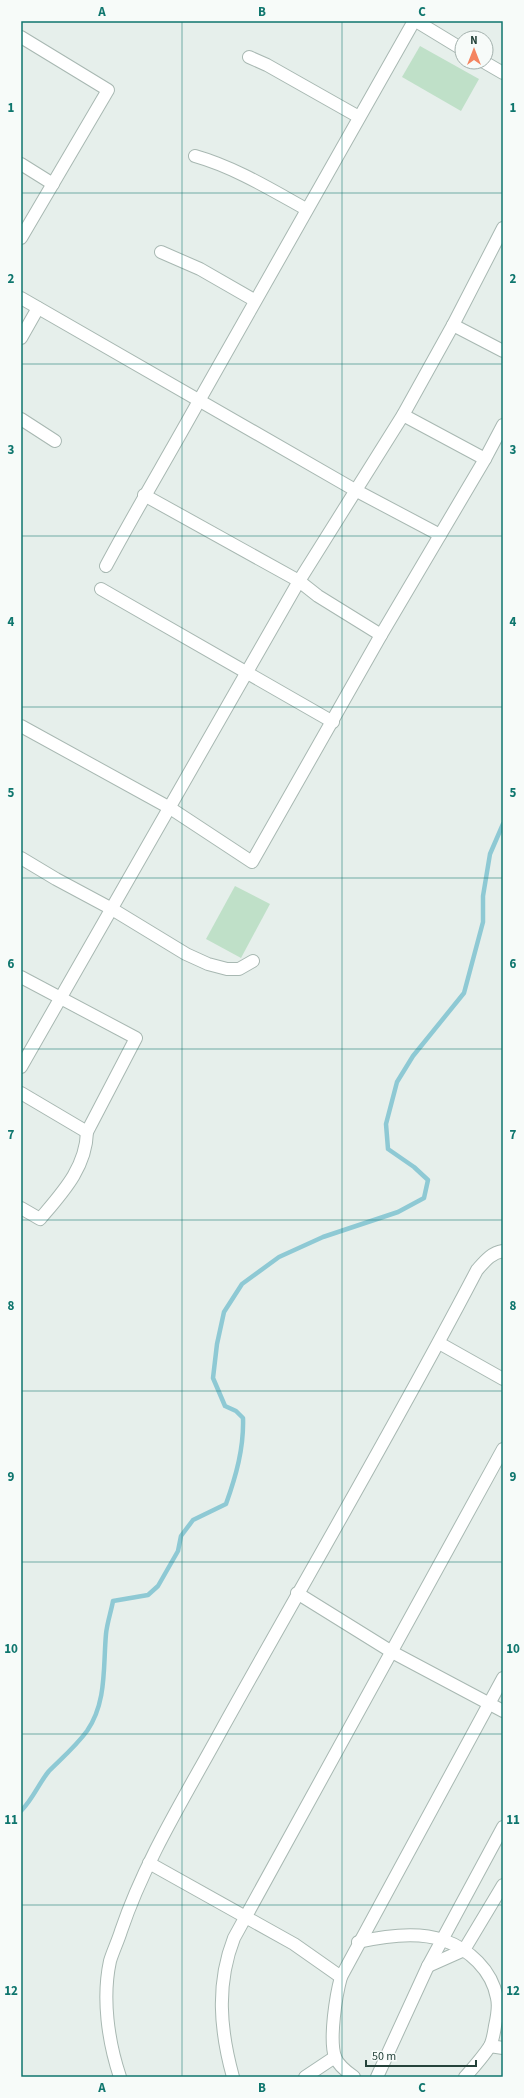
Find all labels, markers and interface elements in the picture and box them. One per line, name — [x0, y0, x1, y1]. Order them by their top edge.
text: A — [97, 3, 106, 21]
text: B — [258, 3, 266, 21]
text: C — [418, 3, 426, 21]
north arrow — [454, 30, 494, 70]
text: N — [470, 33, 478, 48]
text: 1 — [8, 99, 15, 117]
text: 1 — [510, 99, 517, 117]
text: 2 — [8, 270, 15, 288]
text: 2 — [510, 270, 517, 288]
text: 3 — [8, 441, 15, 459]
text: 3 — [510, 441, 517, 459]
text: 4 — [8, 613, 15, 631]
text: 4 — [510, 613, 517, 631]
text: 5 — [8, 784, 15, 802]
text: 5 — [510, 784, 517, 802]
text: 6 — [8, 955, 15, 973]
text: 6 — [510, 955, 517, 973]
text: 7 — [8, 1126, 15, 1144]
text: 7 — [510, 1126, 517, 1144]
text: 8 — [8, 1297, 15, 1315]
text: 8 — [510, 1297, 517, 1315]
text: 9 — [8, 1468, 15, 1486]
text: 9 — [510, 1468, 517, 1486]
text: 10 — [4, 1640, 18, 1658]
text: 10 — [506, 1640, 520, 1658]
text: 11 — [4, 1811, 18, 1829]
text: 11 — [506, 1811, 520, 1829]
text: 12 — [4, 1982, 18, 2000]
text: 12 — [506, 1982, 520, 2000]
scale bar — [366, 2042, 476, 2068]
text: 50 m — [372, 2048, 396, 2065]
text: A — [97, 2079, 106, 2097]
text: B — [258, 2079, 266, 2097]
text: C — [418, 2079, 426, 2097]

